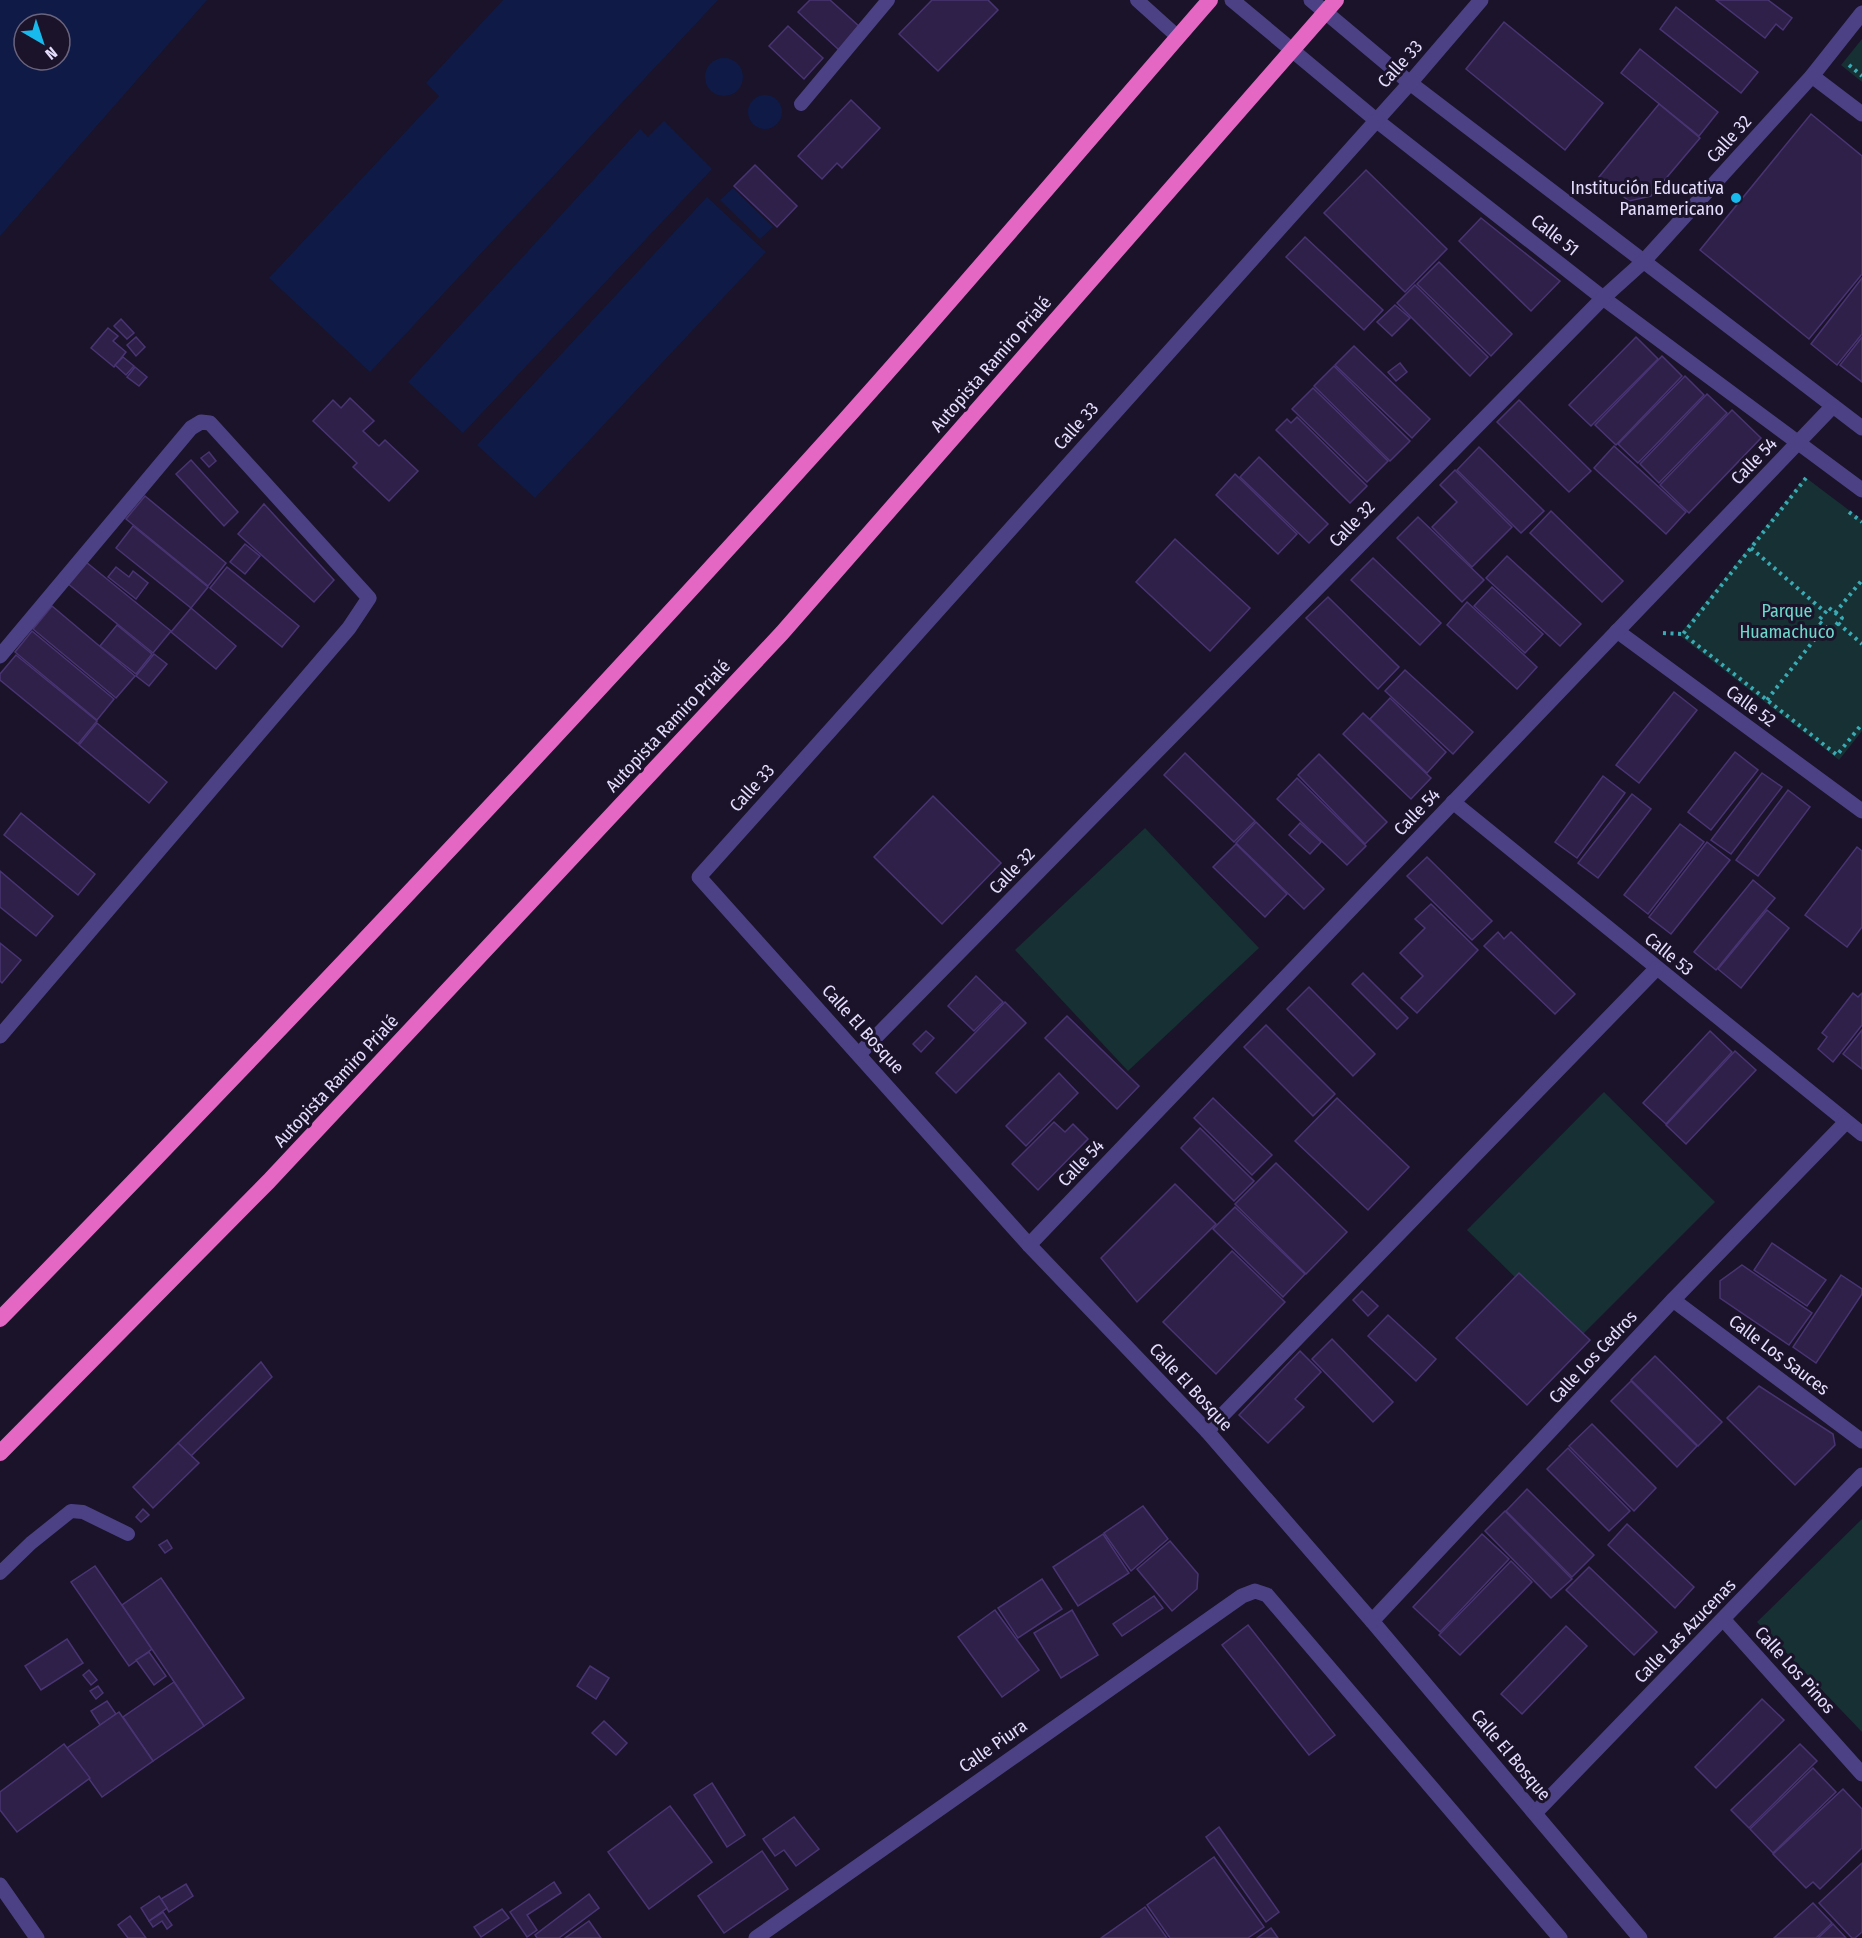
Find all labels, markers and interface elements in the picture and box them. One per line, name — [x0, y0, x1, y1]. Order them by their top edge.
north arrow — [12, 12, 72, 72]
street label: Calle 33 — [1373, 36, 1427, 92]
text: N — [41, 43, 61, 64]
street label: Calle 32 — [1702, 111, 1756, 167]
place label: Institución Educativa Panamericano — [1570, 177, 1724, 220]
marker: Institución Educativa Panamericano — [1729, 191, 1743, 205]
street label: Calle 51 — [1527, 210, 1583, 260]
street label: Autopista Ramiro Prialé — [926, 291, 1056, 436]
street label: Calle 33 — [1049, 398, 1103, 454]
street label: Calle 54 — [1726, 433, 1782, 489]
street label: Calle 32 — [1325, 496, 1379, 552]
park label: Parque Huamachuco — [1739, 600, 1835, 643]
street label: Autopista Ramiro Prialé — [601, 655, 735, 797]
street label: Calle 52 — [1722, 681, 1780, 731]
street label: Calle 33 — [725, 760, 779, 816]
street label: Calle 54 — [1389, 784, 1445, 840]
street label: Calle 32 — [985, 843, 1039, 899]
street label: Calle 53 — [1640, 928, 1698, 980]
street label: Calle El Bosque — [817, 980, 909, 1078]
street label: Autopista Ramiro Prialé — [269, 1010, 403, 1152]
street label: Calle 54 — [1053, 1135, 1109, 1191]
street label: Calle Los Cedros — [1544, 1306, 1642, 1408]
street label: Calle Los Sauces — [1724, 1310, 1834, 1400]
street label: Calle El Bosque — [1145, 1338, 1237, 1436]
street label: Calle Las Azucenas — [1630, 1574, 1741, 1688]
street label: Calle Los Pinos — [1750, 1622, 1840, 1718]
street label: Calle El Bosque — [1466, 1705, 1556, 1805]
street label: Calle Piura — [955, 1715, 1031, 1777]

